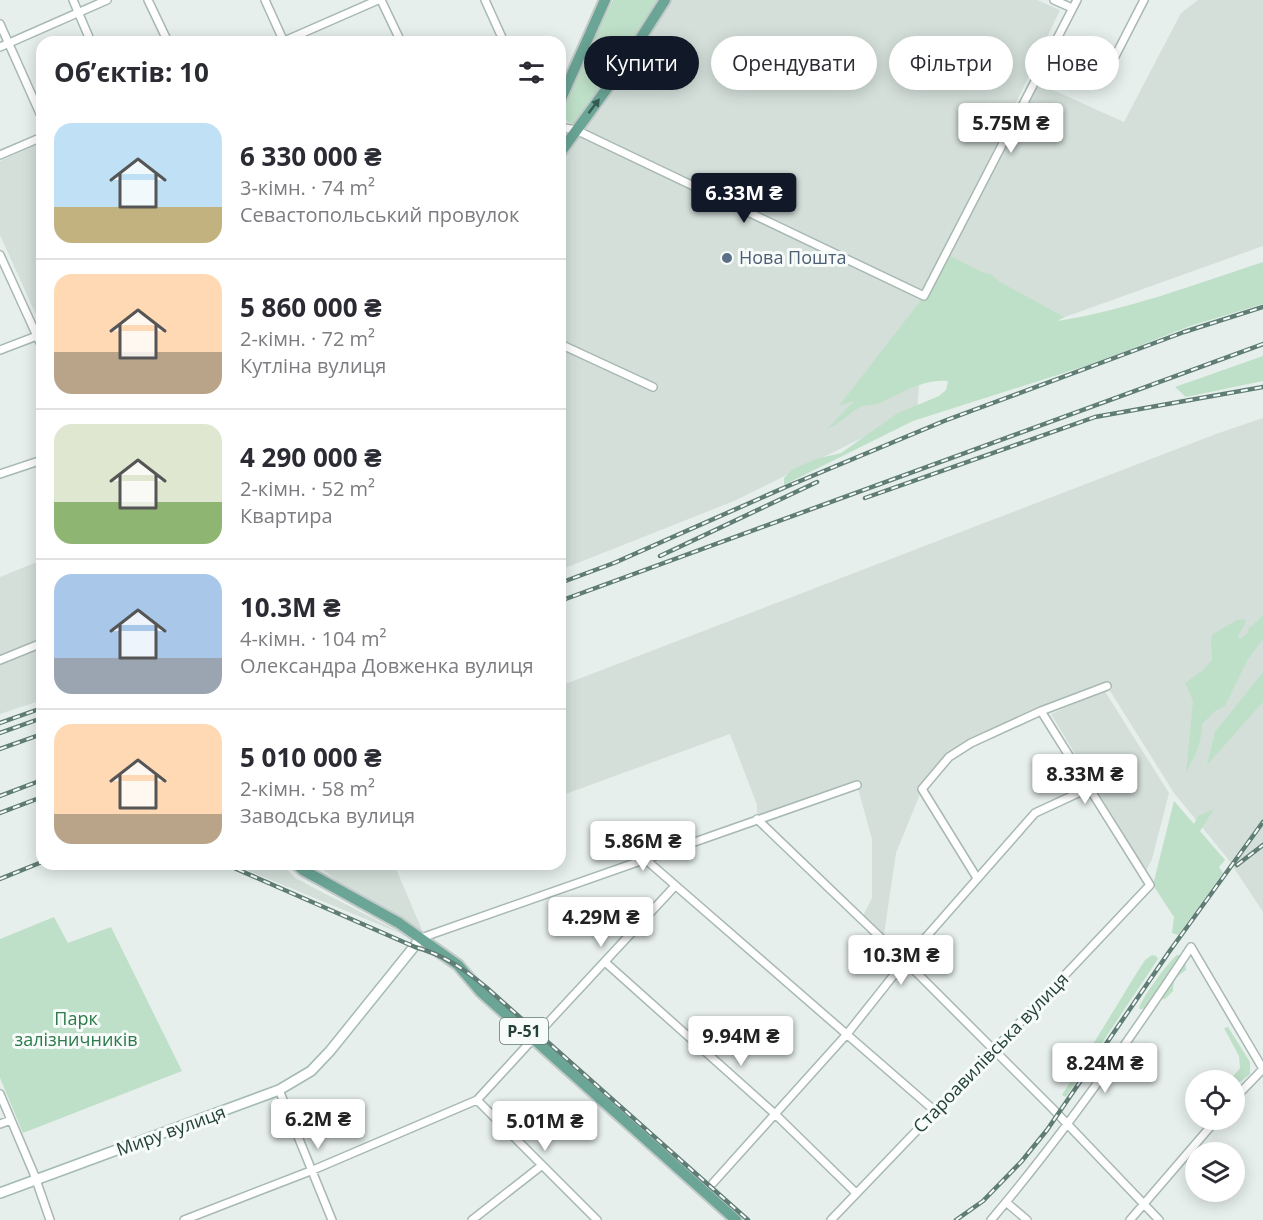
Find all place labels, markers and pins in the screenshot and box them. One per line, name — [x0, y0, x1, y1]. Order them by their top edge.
pin: 5.75M ₴ — [956, 103, 1066, 154]
pin: 6.33M ₴ — [689, 173, 799, 224]
place label: Нова Пошта — [739, 245, 847, 269]
marker: Нова Пошта — [720, 251, 734, 265]
pin: 8.33M ₴ — [1030, 754, 1140, 805]
pin: 5.86M ₴ — [588, 821, 698, 872]
pin: 4.29M ₴ — [546, 897, 656, 948]
pin: 10.3M ₴ — [846, 935, 956, 986]
pin: 9.94M ₴ — [686, 1016, 796, 1067]
pin: 8.24M ₴ — [1050, 1043, 1160, 1094]
pin: 6.2M ₴ — [269, 1099, 367, 1150]
pin: 5.01M ₴ — [490, 1101, 600, 1152]

